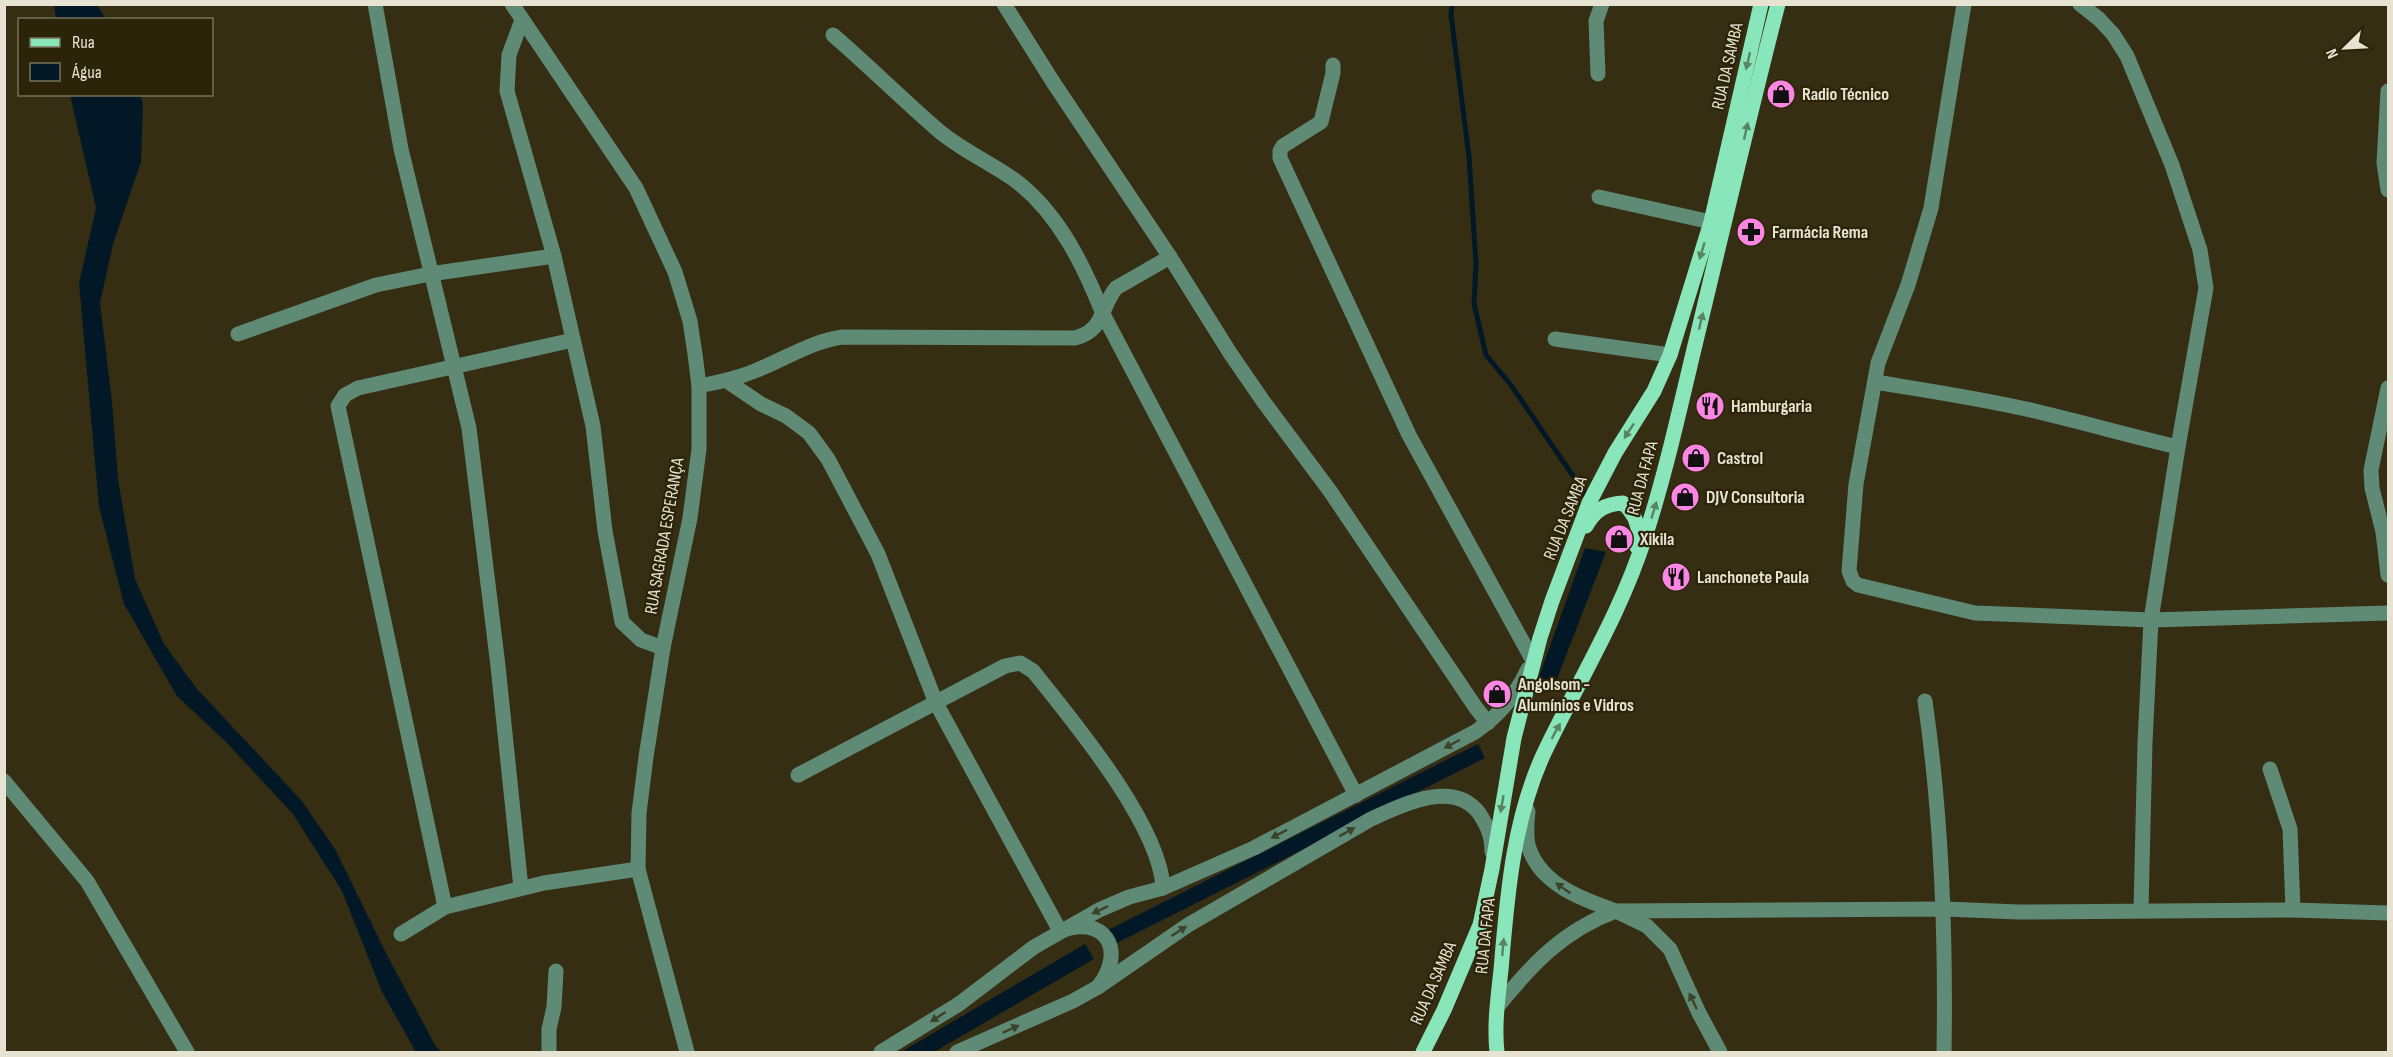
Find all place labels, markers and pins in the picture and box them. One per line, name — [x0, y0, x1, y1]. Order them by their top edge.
shop icon: Radio Técnico — [1765, 78, 1797, 110]
place label: Radio Técnico — [1802, 84, 1889, 105]
pharmacy icon: Farmácia Rema — [1735, 216, 1767, 248]
place label: Farmácia Rema — [1772, 222, 1868, 243]
restaurant icon: Hamburgaria — [1694, 390, 1726, 422]
place label: Hamburgaria — [1731, 396, 1812, 417]
shop icon: Castrol — [1680, 442, 1712, 474]
place label: Castrol — [1717, 448, 1763, 469]
shop icon: DJV Consultoria — [1669, 481, 1701, 513]
place label: DJV Consultoria — [1706, 487, 1805, 508]
shop icon: Xikila — [1603, 523, 1635, 555]
place label: Xikila — [1639, 529, 1674, 550]
restaurant icon: Lanchonete Paula — [1660, 561, 1692, 593]
place label: Lanchonete Paula — [1697, 567, 1809, 588]
place label: Angolsom - Alumínios e Vidros — [1517, 674, 1634, 716]
shop icon: Angolsom - Alumínios e Vidros — [1481, 678, 1513, 710]

